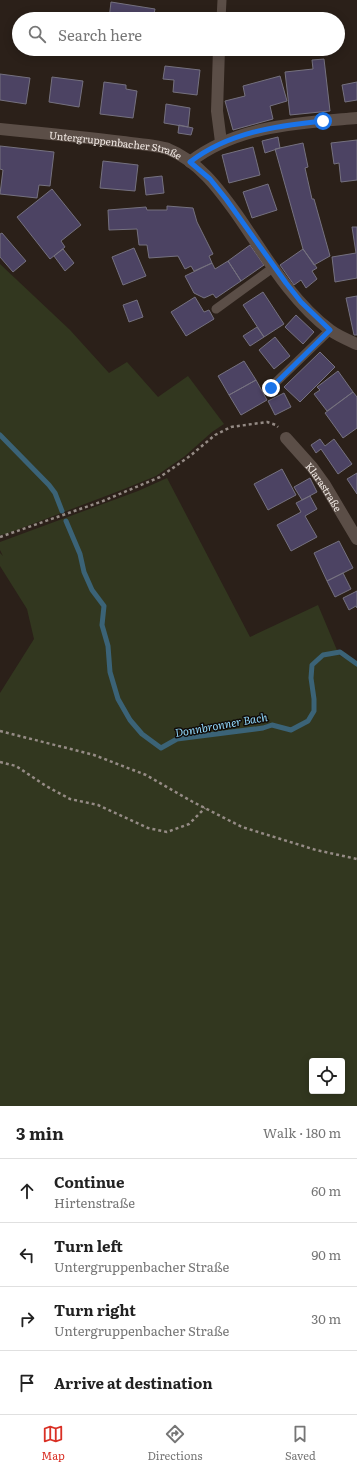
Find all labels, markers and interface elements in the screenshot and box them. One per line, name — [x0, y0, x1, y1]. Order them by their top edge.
search box — [12, 12, 345, 56]
icon: search — [26, 23, 48, 45]
text: Search here — [58, 23, 142, 46]
route start — [314, 112, 332, 130]
street label: Untergruppenbacher Straße — [49, 126, 185, 162]
route end — [262, 379, 280, 397]
street label: Klarastraße — [303, 458, 346, 514]
water label: Donnbronner Bach — [173, 708, 269, 740]
map controls — [309, 1058, 345, 1094]
button: locate — [309, 1058, 345, 1094]
text: 3 min — [16, 1120, 64, 1145]
text: Walk · 180 m — [263, 1123, 341, 1142]
text: Continue — [54, 1170, 124, 1193]
icon: ahead — [16, 1180, 38, 1202]
text: 60 m — [311, 1181, 341, 1200]
text: Hirtenstraße — [54, 1193, 135, 1212]
text: Turn left — [54, 1234, 123, 1257]
icon: left — [16, 1244, 38, 1266]
text: 90 m — [311, 1245, 341, 1264]
text: Untergruppenbacher Straße — [54, 1257, 229, 1276]
text: Turn right — [54, 1298, 136, 1321]
icon: right — [16, 1308, 38, 1330]
text: 30 m — [311, 1309, 341, 1328]
text: Untergruppenbacher Straße — [54, 1321, 229, 1340]
text: Arrive at destination — [54, 1371, 213, 1394]
icon: arrive — [16, 1372, 38, 1394]
tab: Map — [41, 1423, 65, 1463]
tab: Directions — [147, 1423, 202, 1463]
tab: Saved — [285, 1423, 316, 1463]

